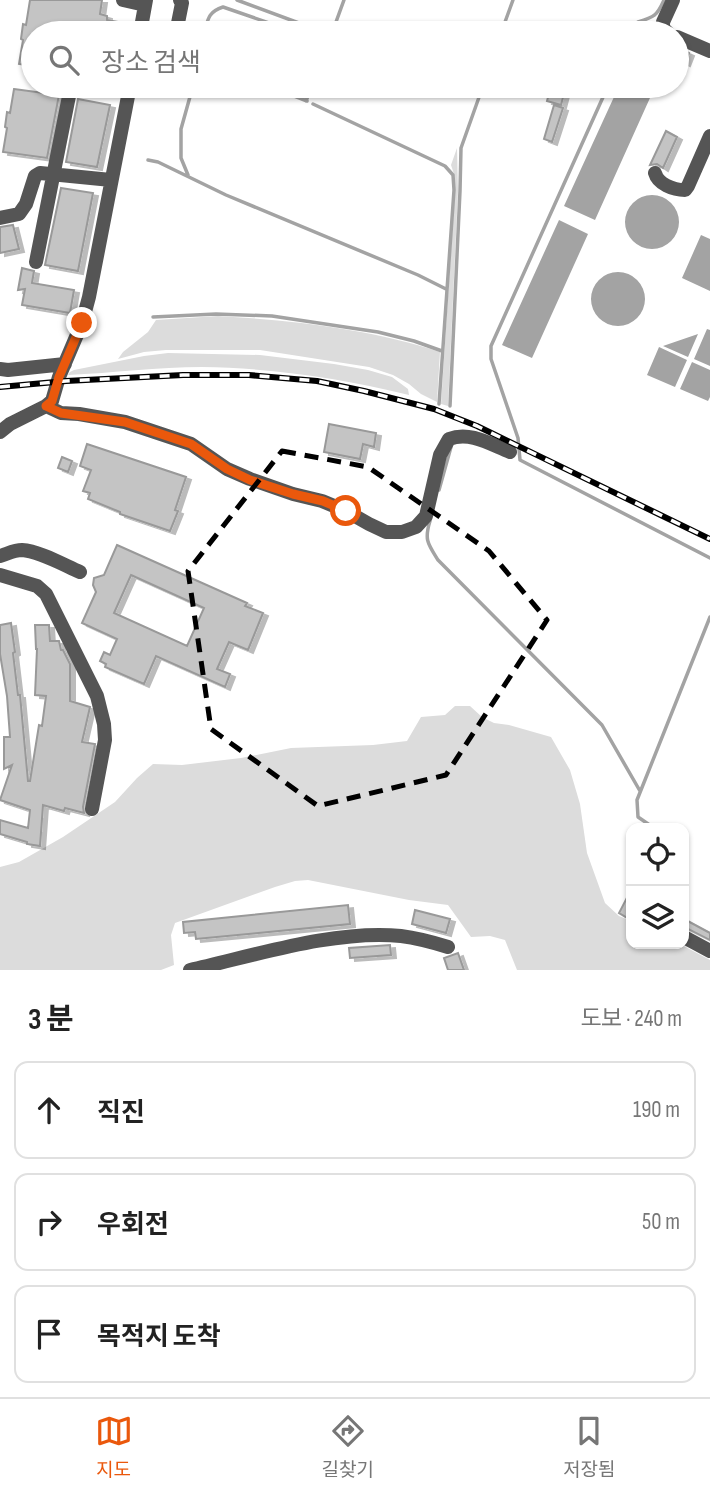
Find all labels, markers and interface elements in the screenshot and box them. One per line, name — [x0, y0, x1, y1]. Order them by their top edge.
search box — [21, 21, 689, 98]
icon: search — [45, 41, 83, 79]
text: 장소 검색 — [101, 48, 201, 79]
route end — [66, 307, 97, 338]
route start — [330, 495, 361, 526]
map controls — [626, 823, 689, 949]
button: locate — [626, 823, 689, 886]
button: layers — [626, 886, 689, 949]
text: 3 분 — [28, 1002, 74, 1038]
text: 도보 · 240 m — [580, 1005, 682, 1033]
icon: ahead — [30, 1091, 68, 1129]
text: 190 m — [633, 1096, 680, 1124]
text: 직진 — [97, 1098, 145, 1129]
icon: right — [30, 1203, 68, 1241]
text: 50 m — [642, 1208, 680, 1236]
text: 우회전 — [97, 1210, 169, 1241]
icon: arrive — [30, 1315, 68, 1353]
text: 목적지 도착 — [97, 1322, 221, 1353]
tab: 지도 — [95, 1412, 133, 1482]
tab: 길찾기 — [322, 1412, 374, 1482]
tab: 저장됨 — [563, 1412, 615, 1482]

